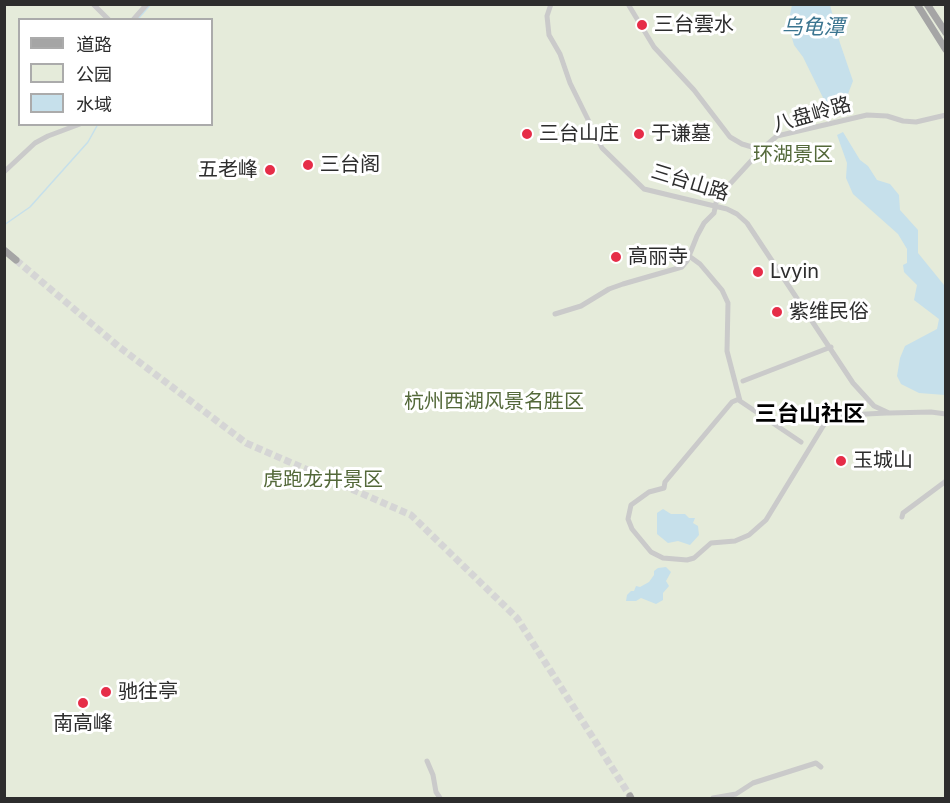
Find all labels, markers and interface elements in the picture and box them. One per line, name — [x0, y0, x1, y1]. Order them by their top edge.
place label: 三台雲水 — [654, 13, 734, 37]
water label: 乌龟潭 — [782, 15, 844, 41]
legend — [18, 18, 213, 126]
marker: 三台雲水 — [635, 18, 649, 32]
text: 道路 — [76, 34, 112, 55]
text: 公园 — [76, 64, 112, 85]
street label: 八盘岭路 — [770, 92, 854, 138]
text: 水域 — [76, 94, 112, 115]
place label: 三台山庄 — [539, 122, 619, 146]
place label: 于谦墓 — [651, 122, 711, 146]
marker: 三台山庄 — [520, 127, 534, 141]
marker: 于谦墓 — [632, 127, 646, 141]
park label: 环湖景区 — [753, 143, 833, 167]
place label: 三台阁 — [320, 153, 380, 177]
place label: 五老峰 — [198, 158, 258, 182]
marker: 三台阁 — [301, 158, 315, 172]
street label: 三台山路 — [648, 160, 732, 206]
marker: 五老峰 — [263, 163, 277, 177]
place label: 高丽寺 — [628, 245, 688, 269]
marker: 高丽寺 — [609, 250, 623, 264]
place label: Lvyin — [770, 260, 819, 284]
marker: Lvyin — [751, 265, 765, 279]
place label: 紫维民俗 — [789, 300, 869, 324]
marker: 紫维民俗 — [770, 305, 784, 319]
park label: 杭州西湖风景名胜区 — [404, 390, 584, 414]
district label: 三台山社区 — [755, 401, 865, 427]
place label: 玉城山 — [853, 449, 913, 473]
marker: 玉城山 — [834, 454, 848, 468]
park label: 虎跑龙井景区 — [263, 468, 383, 492]
place label: 驰往亭 — [118, 680, 178, 704]
marker: 驰往亭 — [99, 685, 113, 699]
marker: 南高峰 — [76, 696, 90, 710]
place label: 南高峰 — [53, 712, 113, 736]

